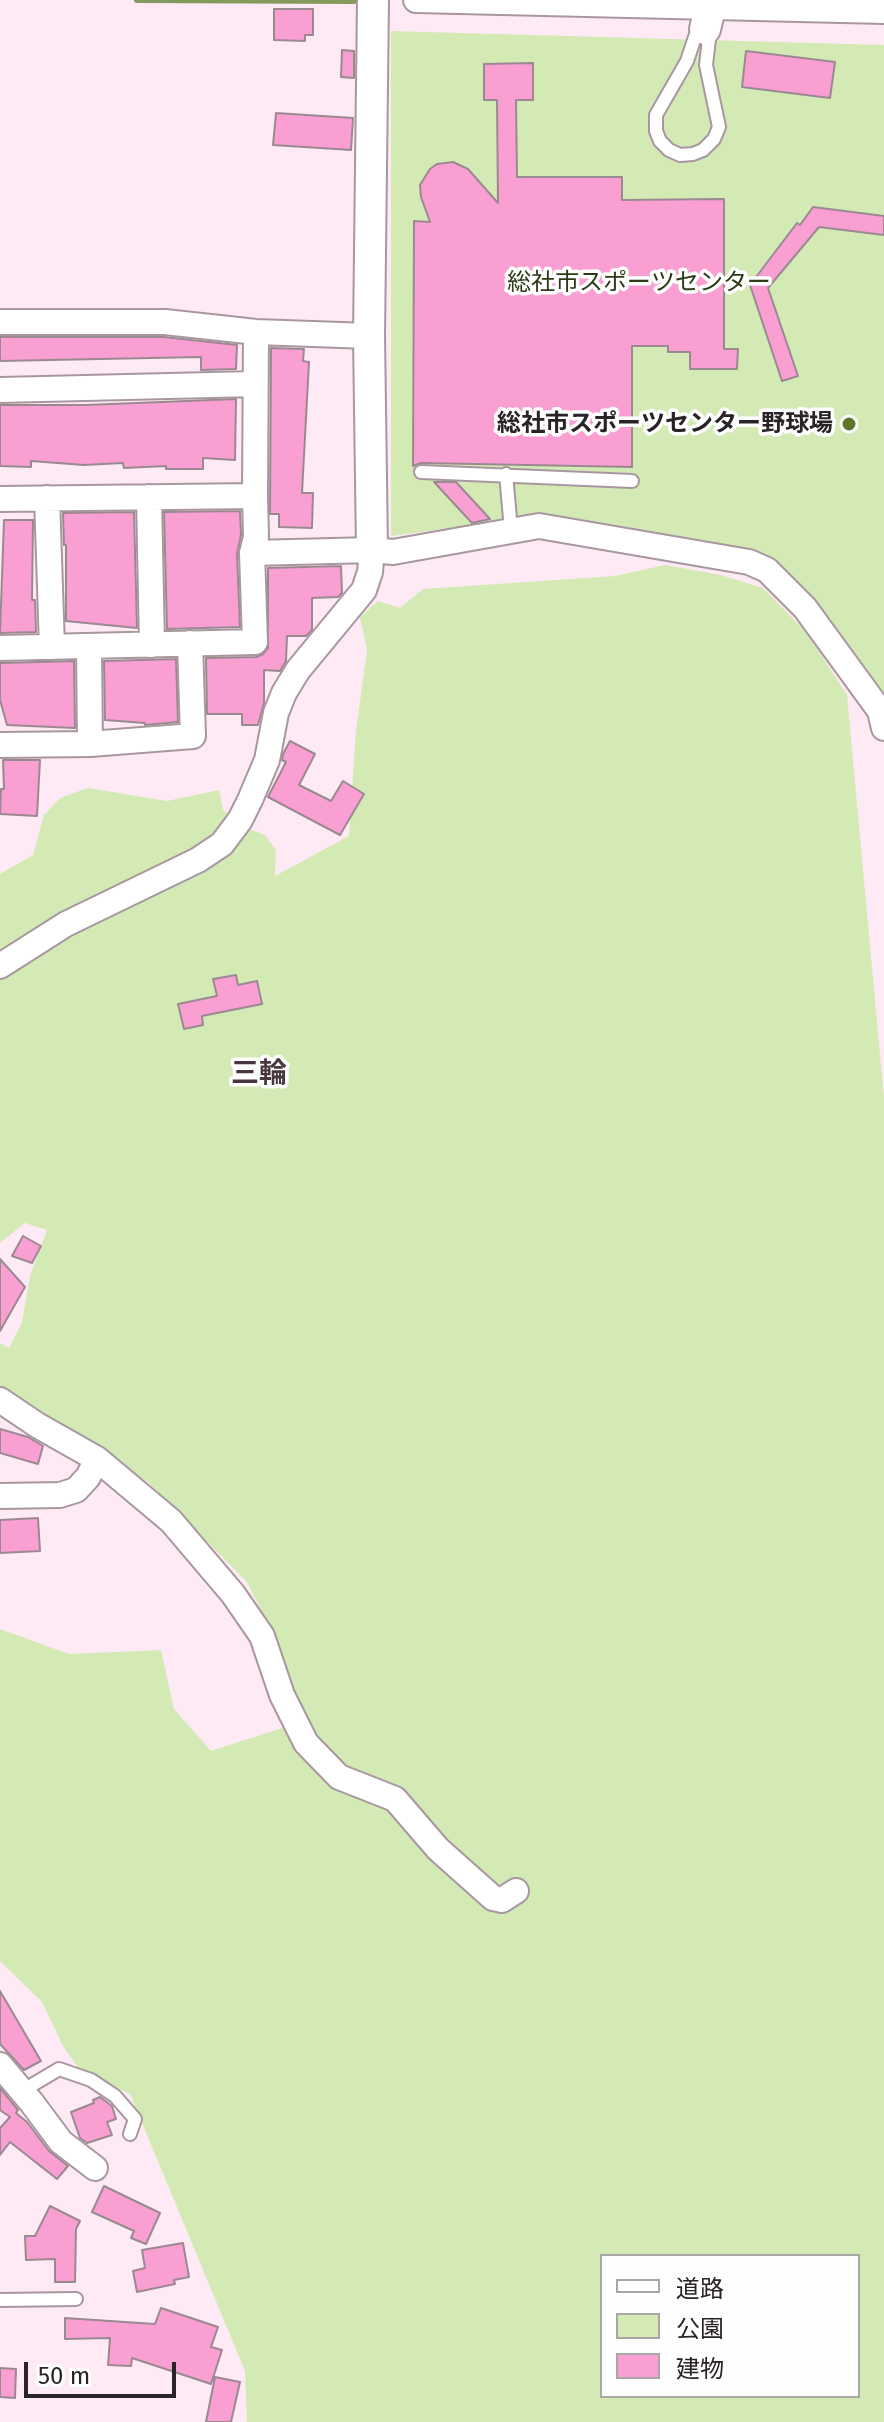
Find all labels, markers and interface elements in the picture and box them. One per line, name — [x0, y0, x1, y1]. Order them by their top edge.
park label: 総社市スポーツセンター — [507, 269, 771, 297]
place label: 総社市スポーツセンター野球場 — [497, 410, 833, 438]
marker: 総社市スポーツセンター野球場 — [840, 415, 858, 433]
district label: 三輪 — [231, 1057, 287, 1091]
legend — [600, 2254, 860, 2398]
text: 道路 — [676, 2275, 724, 2303]
text: 公園 — [676, 2315, 724, 2343]
scale bar — [28, 2346, 180, 2396]
text: 建物 — [676, 2355, 724, 2383]
text: 50 m — [38, 2362, 90, 2390]

